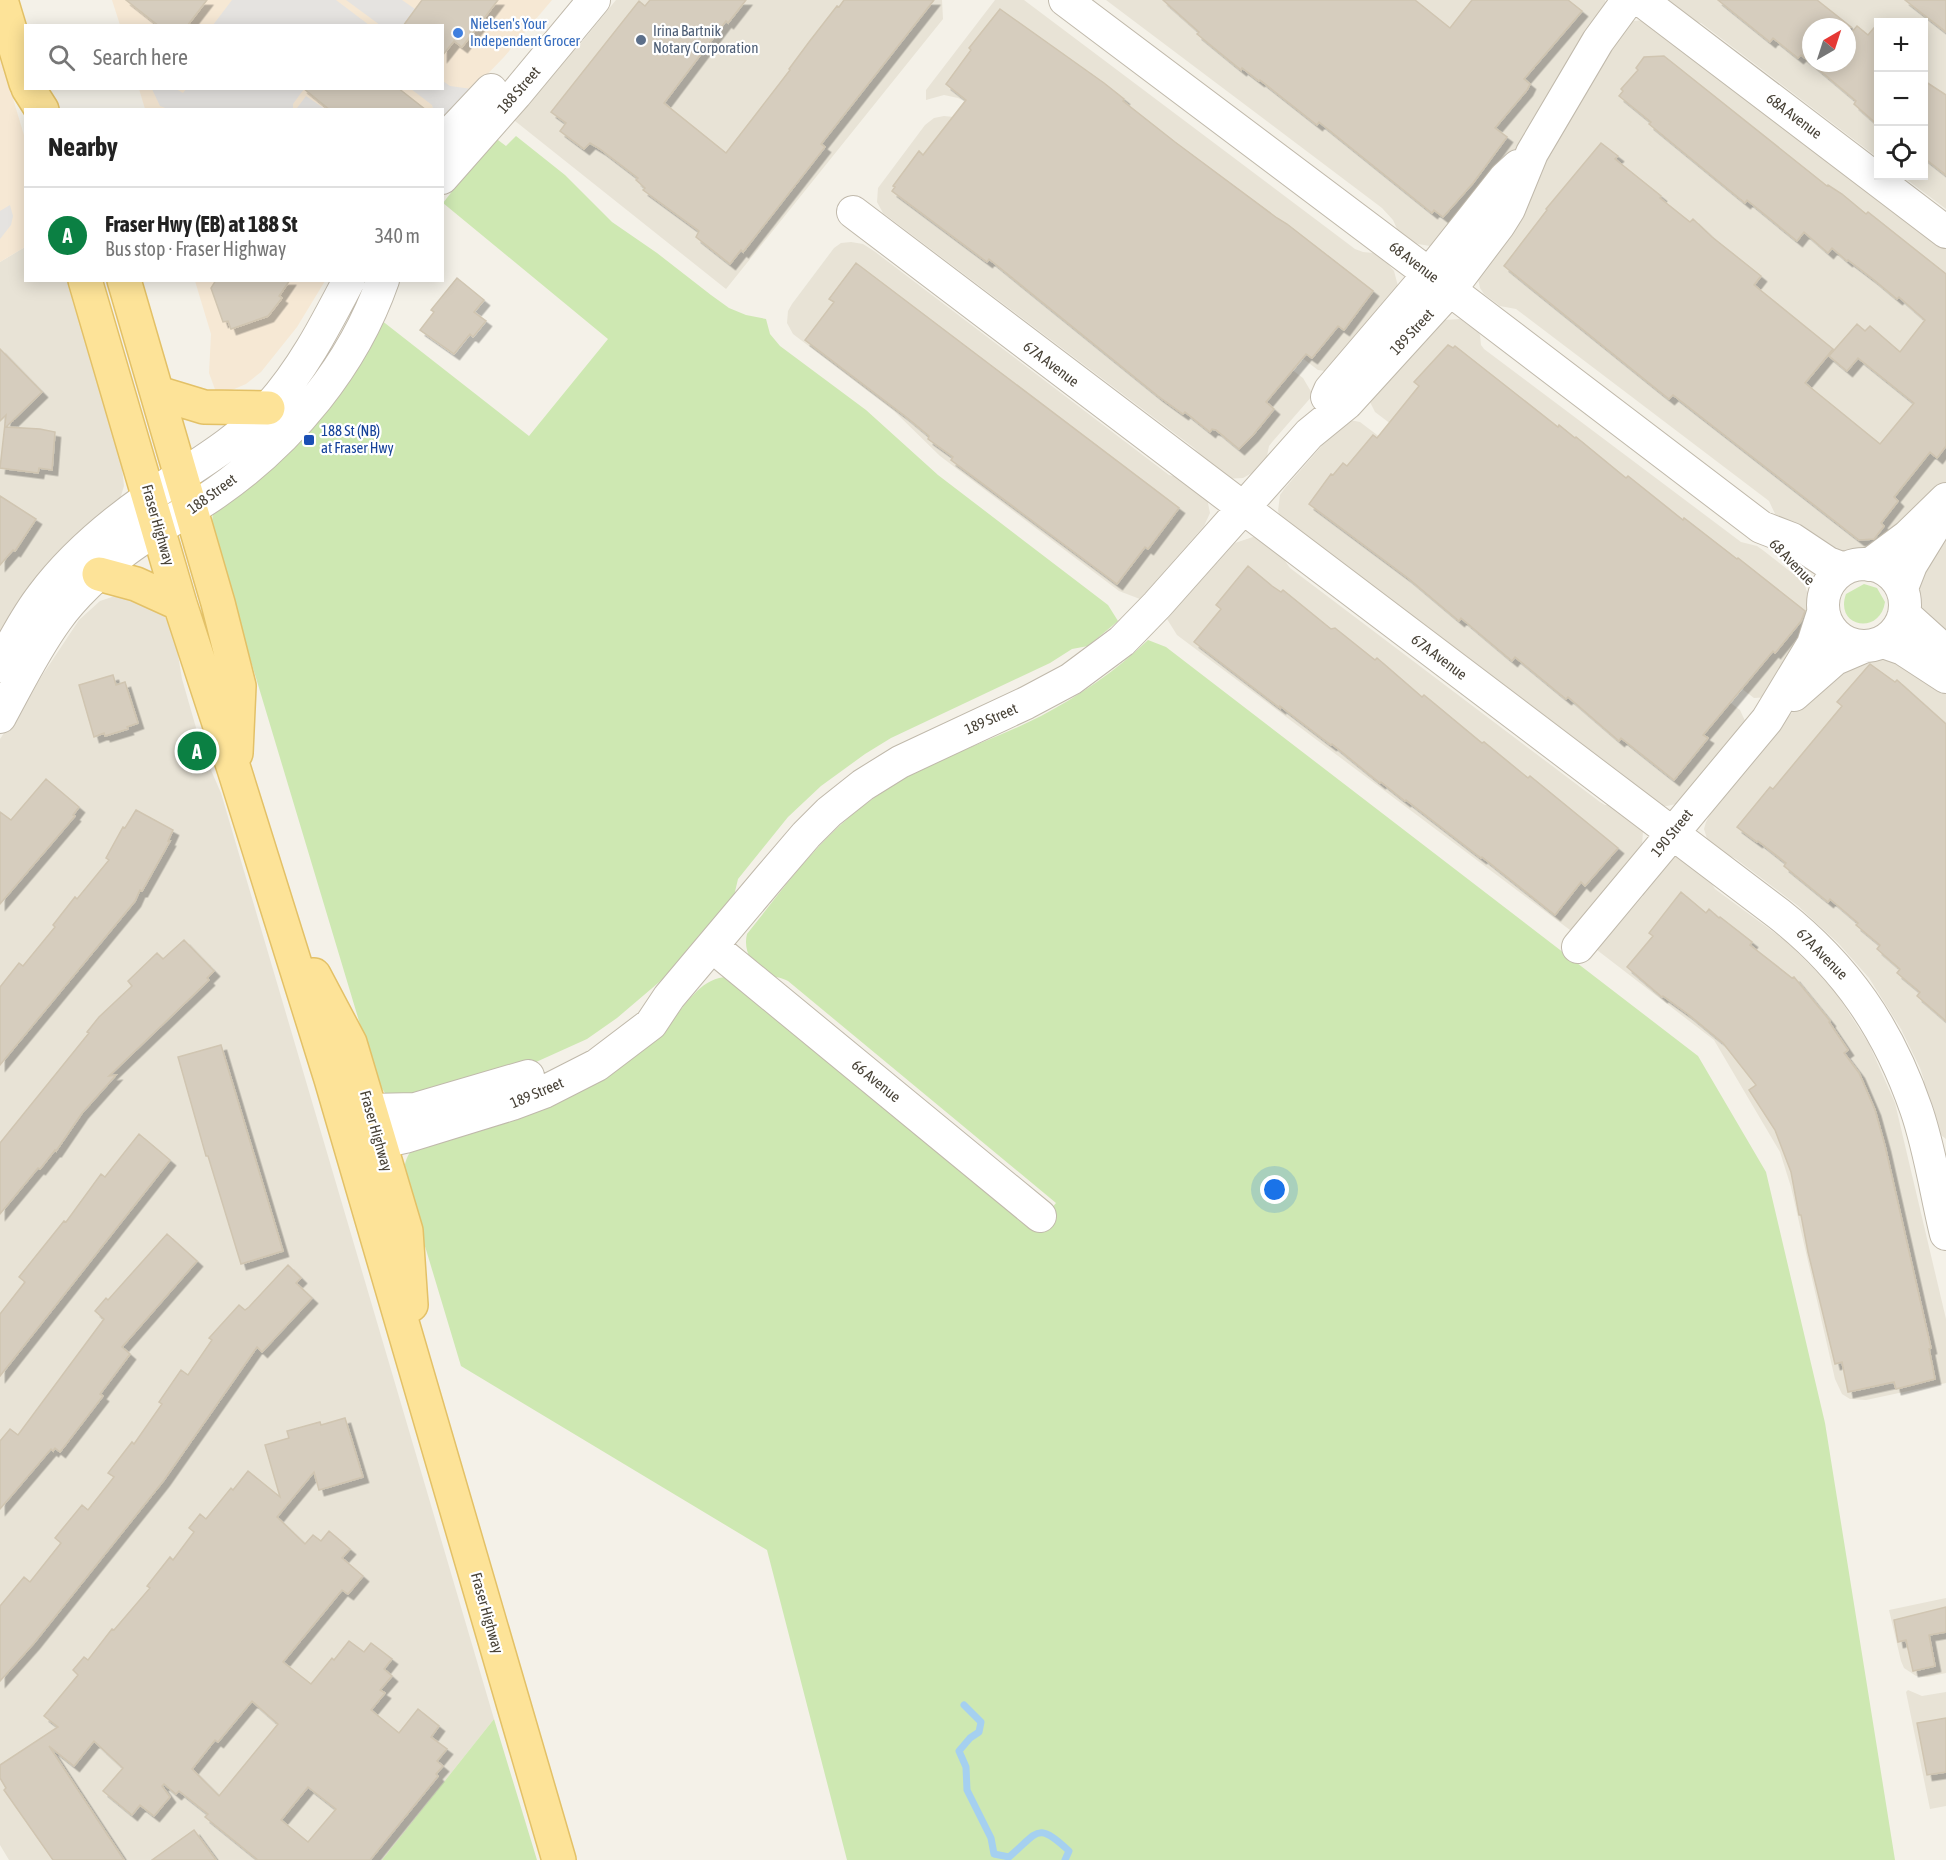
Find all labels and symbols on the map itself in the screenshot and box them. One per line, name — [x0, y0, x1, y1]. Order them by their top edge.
place label: Nielsen's Your Independent Grocer — [470, 15, 581, 49]
north arrow — [1802, 18, 1856, 72]
place label: Irina Bartnik Notary Corporation — [653, 22, 758, 56]
marker: Nielsen's Your Independent Grocer — [451, 26, 465, 40]
marker: Irina Bartnik Notary Corporation — [634, 33, 648, 47]
street label: 188 Street — [494, 63, 543, 116]
street label: 68A Avenue — [1763, 89, 1826, 142]
street label: 68 Avenue — [1386, 237, 1443, 286]
street label: 189 Street — [1386, 305, 1437, 358]
street label: 67A Avenue — [1020, 337, 1083, 390]
place label: 188 St (NB) at Fraser Hwy — [321, 422, 394, 456]
marker: 188 St (NB) at Fraser Hwy — [302, 433, 316, 447]
street label: 188 Street — [184, 470, 239, 517]
street label: Fraser Highway — [139, 482, 178, 567]
street label: 68 Avenue — [1766, 535, 1819, 588]
street label: 67A Avenue — [1408, 630, 1471, 683]
street label: 189 Street — [962, 699, 1020, 738]
pin: A — [178, 728, 216, 774]
street label: 190 Street — [1647, 806, 1696, 860]
street label: 67A Avenue — [1793, 925, 1851, 983]
street label: 66 Avenue — [849, 1056, 904, 1105]
street label: 189 Street — [508, 1074, 566, 1111]
street label: Fraser Highway — [357, 1088, 396, 1173]
your location — [1260, 1175, 1289, 1204]
street label: Fraser Highway — [468, 1570, 507, 1655]

